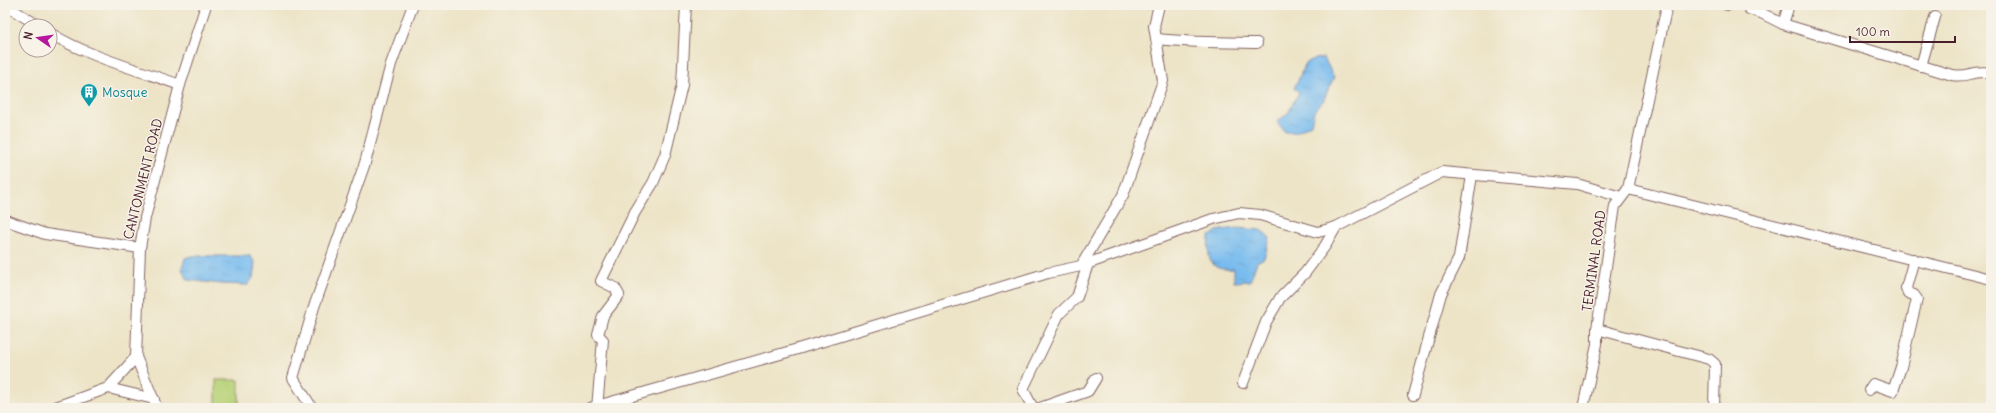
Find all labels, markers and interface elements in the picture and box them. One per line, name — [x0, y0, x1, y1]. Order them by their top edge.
north arrow — [18, 18, 58, 58]
scale bar — [1850, 18, 1955, 44]
text: 100 m — [1856, 24, 1890, 39]
text: N — [21, 30, 36, 41]
building icon: Mosque — [79, 82, 99, 107]
place label: Mosque — [102, 84, 147, 101]
street label: CANTONMENT ROAD — [120, 117, 166, 241]
street label: TERMINAL ROAD — [1578, 209, 1610, 313]

